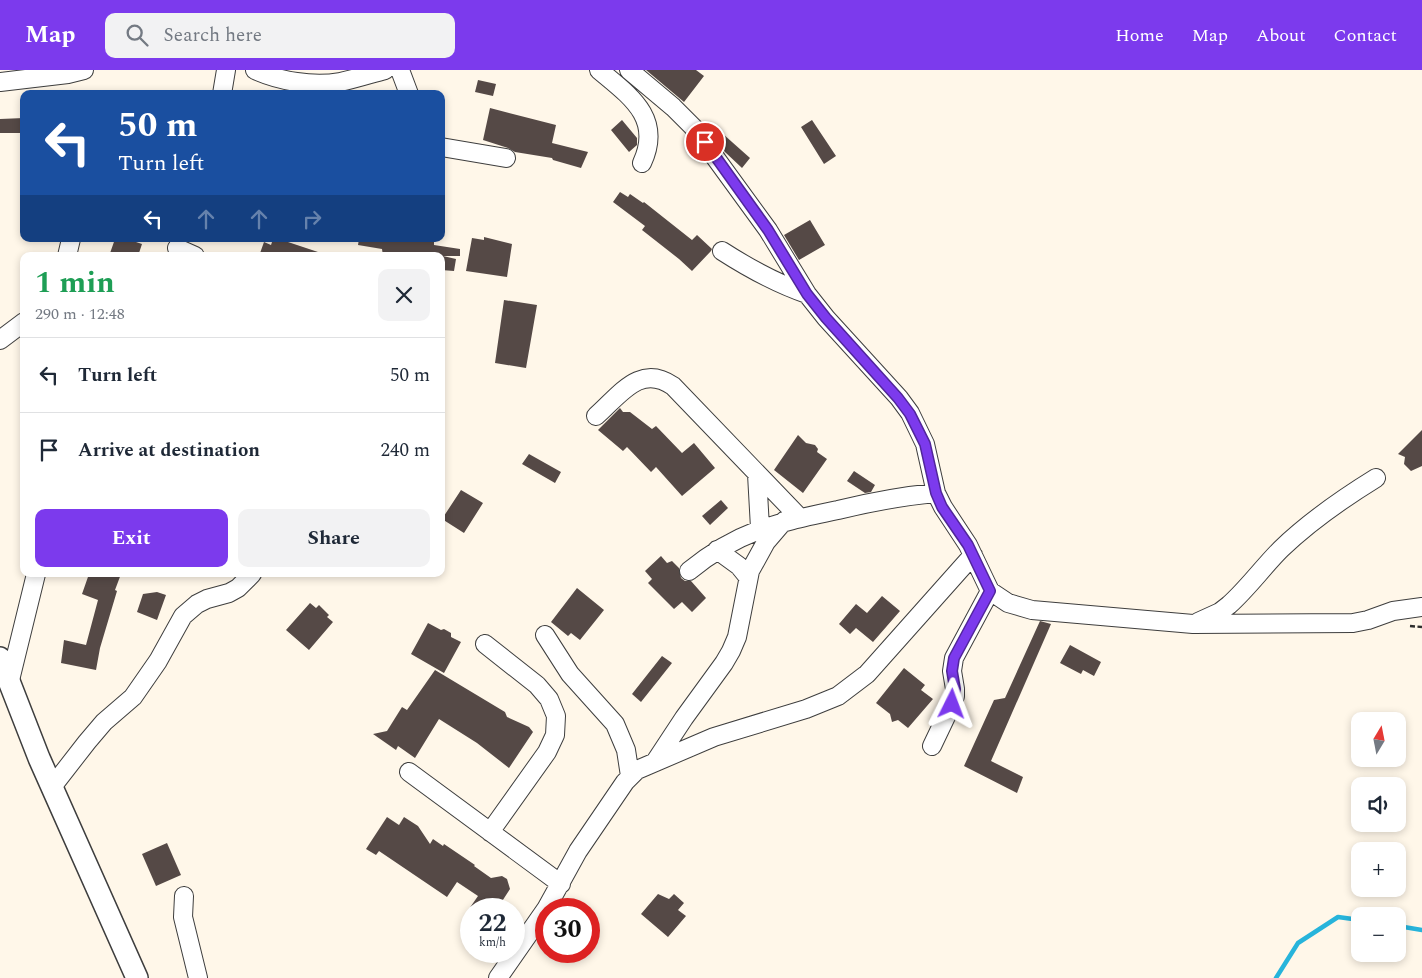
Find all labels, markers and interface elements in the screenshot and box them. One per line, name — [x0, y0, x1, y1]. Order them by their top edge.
search box — [105, 13, 455, 58]
text: Map — [25, 17, 75, 53]
icon: search — [123, 21, 151, 49]
text: Search here — [163, 21, 262, 50]
text: Home — [1115, 22, 1164, 49]
text: Map — [1192, 22, 1228, 49]
text: About — [1256, 22, 1306, 49]
text: Contact — [1334, 22, 1397, 49]
text: 50 m — [118, 99, 198, 152]
icon: left — [35, 110, 100, 175]
pin — [684, 121, 726, 163]
icon: arrive — [691, 128, 719, 156]
text: Turn left — [118, 147, 204, 180]
icon: left — [139, 205, 167, 233]
icon: ahead — [192, 205, 220, 233]
icon: ahead — [245, 205, 273, 233]
icon: right — [298, 205, 326, 233]
text: 1 min — [35, 260, 115, 306]
button: close — [378, 269, 430, 321]
text: 290 m · 12:48 — [35, 302, 125, 326]
icon: left — [35, 361, 63, 389]
text: Turn left — [78, 361, 157, 390]
text: 50 m — [390, 361, 430, 390]
icon: arrive — [35, 436, 63, 464]
text: Arrive at destination — [78, 436, 260, 465]
text: 240 m — [380, 436, 430, 465]
button: Exit — [35, 509, 228, 567]
button: Share — [238, 509, 430, 567]
position arrow — [925, 677, 977, 729]
north arrow — [1351, 712, 1406, 768]
map controls — [1351, 712, 1406, 962]
button: sound — [1351, 777, 1406, 832]
button: + — [1351, 842, 1406, 897]
speed limit sign: 30 — [535, 898, 600, 963]
text: 22 — [478, 905, 507, 943]
button: − — [1351, 907, 1406, 962]
text: km/h — [479, 933, 506, 952]

